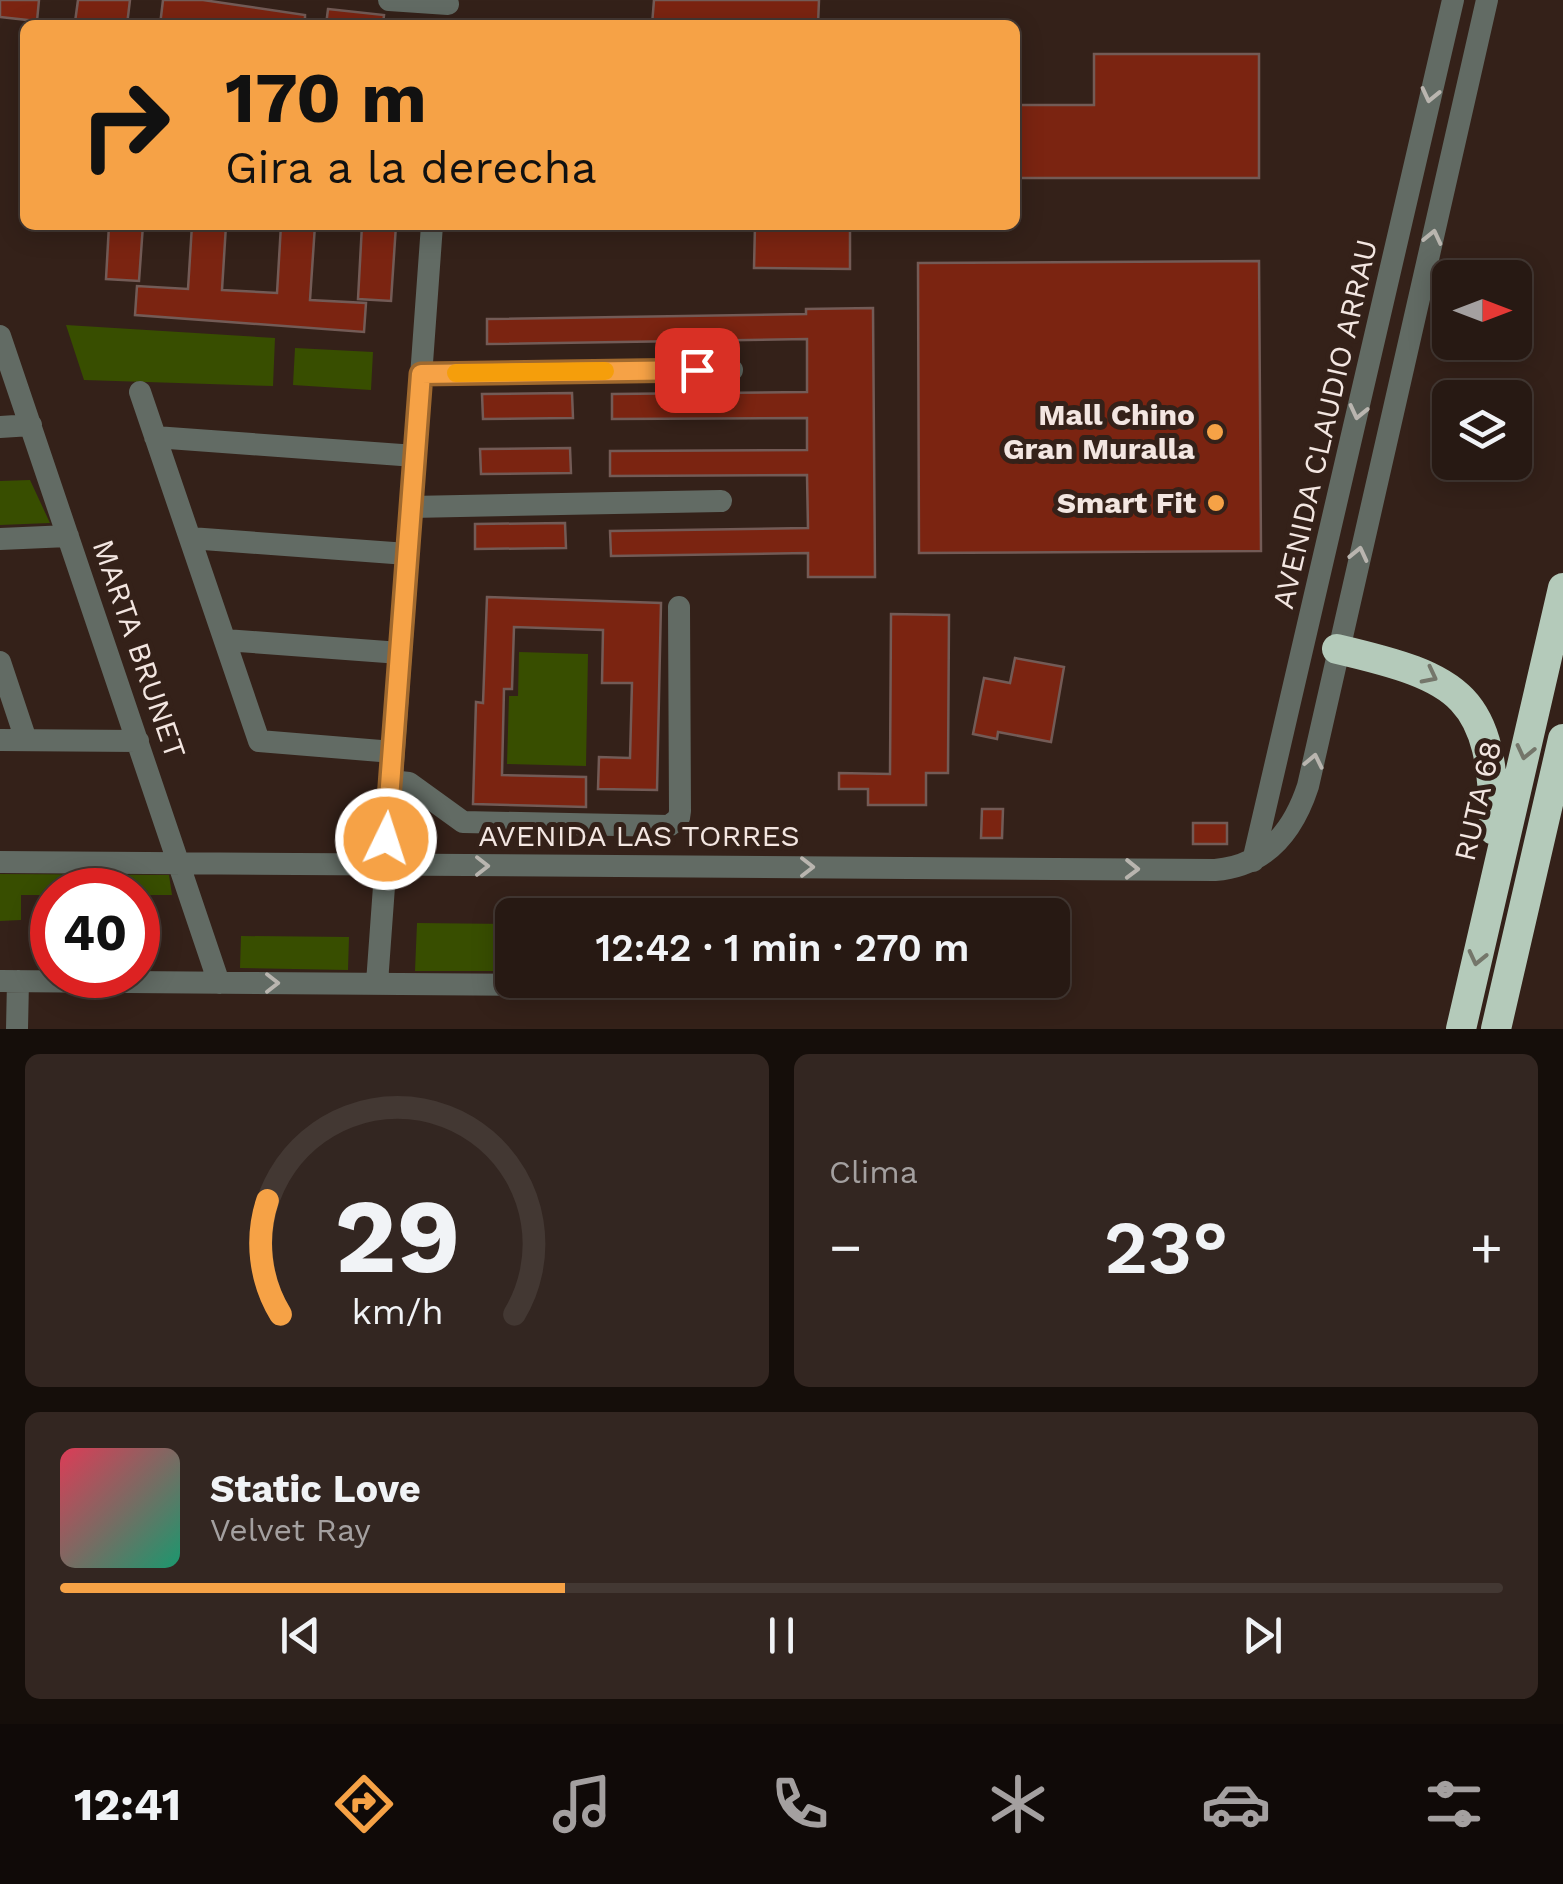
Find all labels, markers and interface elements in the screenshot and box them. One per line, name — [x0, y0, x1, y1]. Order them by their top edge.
text: 170 m — [225, 57, 427, 139]
icon: right — [60, 60, 190, 190]
one-way arrow — [1421, 86, 1442, 103]
text: Gira a la derecha — [225, 141, 597, 194]
one-way arrow — [1421, 229, 1442, 246]
street label: AVENIDA CLAUDIO ARRAU — [1265, 236, 1384, 612]
north arrow — [1432, 260, 1532, 360]
map controls — [1432, 260, 1532, 480]
pin — [655, 328, 740, 413]
icon: arrive — [670, 343, 725, 398]
button: layers — [1432, 380, 1532, 480]
place label: Mall Chino Gran Muralla — [1003, 397, 1196, 466]
one-way arrow — [1349, 403, 1370, 420]
marker: Mall Chino Gran Muralla — [1204, 421, 1226, 443]
place label: Smart Fit — [1057, 485, 1196, 520]
marker: Smart Fit — [1205, 492, 1227, 514]
street label: MARTA BRUNET — [86, 535, 193, 763]
one-way arrow — [1347, 546, 1368, 563]
one-way arrow — [1420, 663, 1438, 683]
street label: RUTA 68 — [1447, 737, 1508, 864]
one-way arrow — [1516, 743, 1537, 760]
one-way arrow — [1302, 752, 1323, 769]
position arrow — [334, 787, 438, 891]
street label: AVENIDA LAS TORRES — [478, 818, 800, 853]
one-way arrow — [474, 855, 490, 877]
one-way arrow — [800, 856, 815, 878]
one-way arrow — [1124, 859, 1140, 880]
speed limit sign: 40 — [30, 868, 160, 998]
text: 12:42 · 1 min · 270 m — [596, 926, 969, 970]
one-way arrow — [1468, 949, 1489, 966]
one-way arrow — [266, 972, 281, 994]
text: Clima — [829, 1153, 918, 1191]
text: 29 — [334, 1175, 460, 1297]
text: 23° — [1104, 1203, 1228, 1291]
text: − — [829, 1215, 862, 1279]
text: + — [1470, 1215, 1503, 1279]
text: km/h — [351, 1291, 443, 1333]
text: Static Love — [210, 1467, 421, 1511]
text: Velvet Ray — [210, 1511, 371, 1549]
icon: previous — [273, 1608, 328, 1663]
icon: pause — [754, 1608, 809, 1663]
icon: next — [1235, 1608, 1290, 1663]
icon: directions — [329, 1769, 399, 1839]
icon: music — [547, 1769, 617, 1839]
icon: phone — [765, 1769, 835, 1839]
icon: climate — [983, 1769, 1053, 1839]
icon: car — [1201, 1769, 1271, 1839]
icon: filters — [1419, 1769, 1489, 1839]
text: 12:41 — [74, 1778, 181, 1831]

